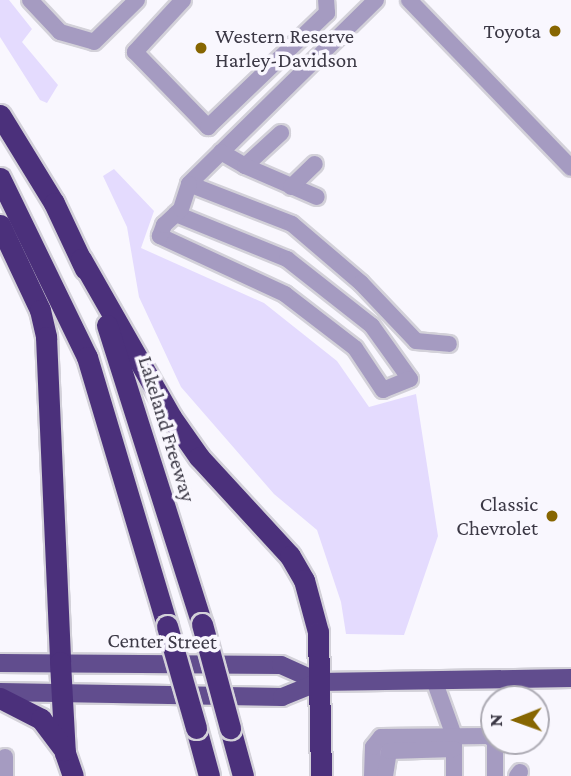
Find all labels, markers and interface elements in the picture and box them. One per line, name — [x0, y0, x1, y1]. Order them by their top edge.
place label: Toyota — [484, 18, 541, 44]
place label: Western Reserve Harley-Davidson — [215, 23, 357, 73]
marker: Toyota — [547, 23, 563, 39]
marker: Western Reserve Harley-Davidson — [193, 40, 209, 56]
street label: Lakeland Freeway — [133, 353, 201, 505]
place label: Classic Chevrolet — [456, 491, 538, 541]
marker: Classic Chevrolet — [544, 508, 560, 524]
street label: Center Street — [107, 627, 217, 655]
north arrow — [480, 685, 550, 755]
text: N — [485, 714, 506, 727]

